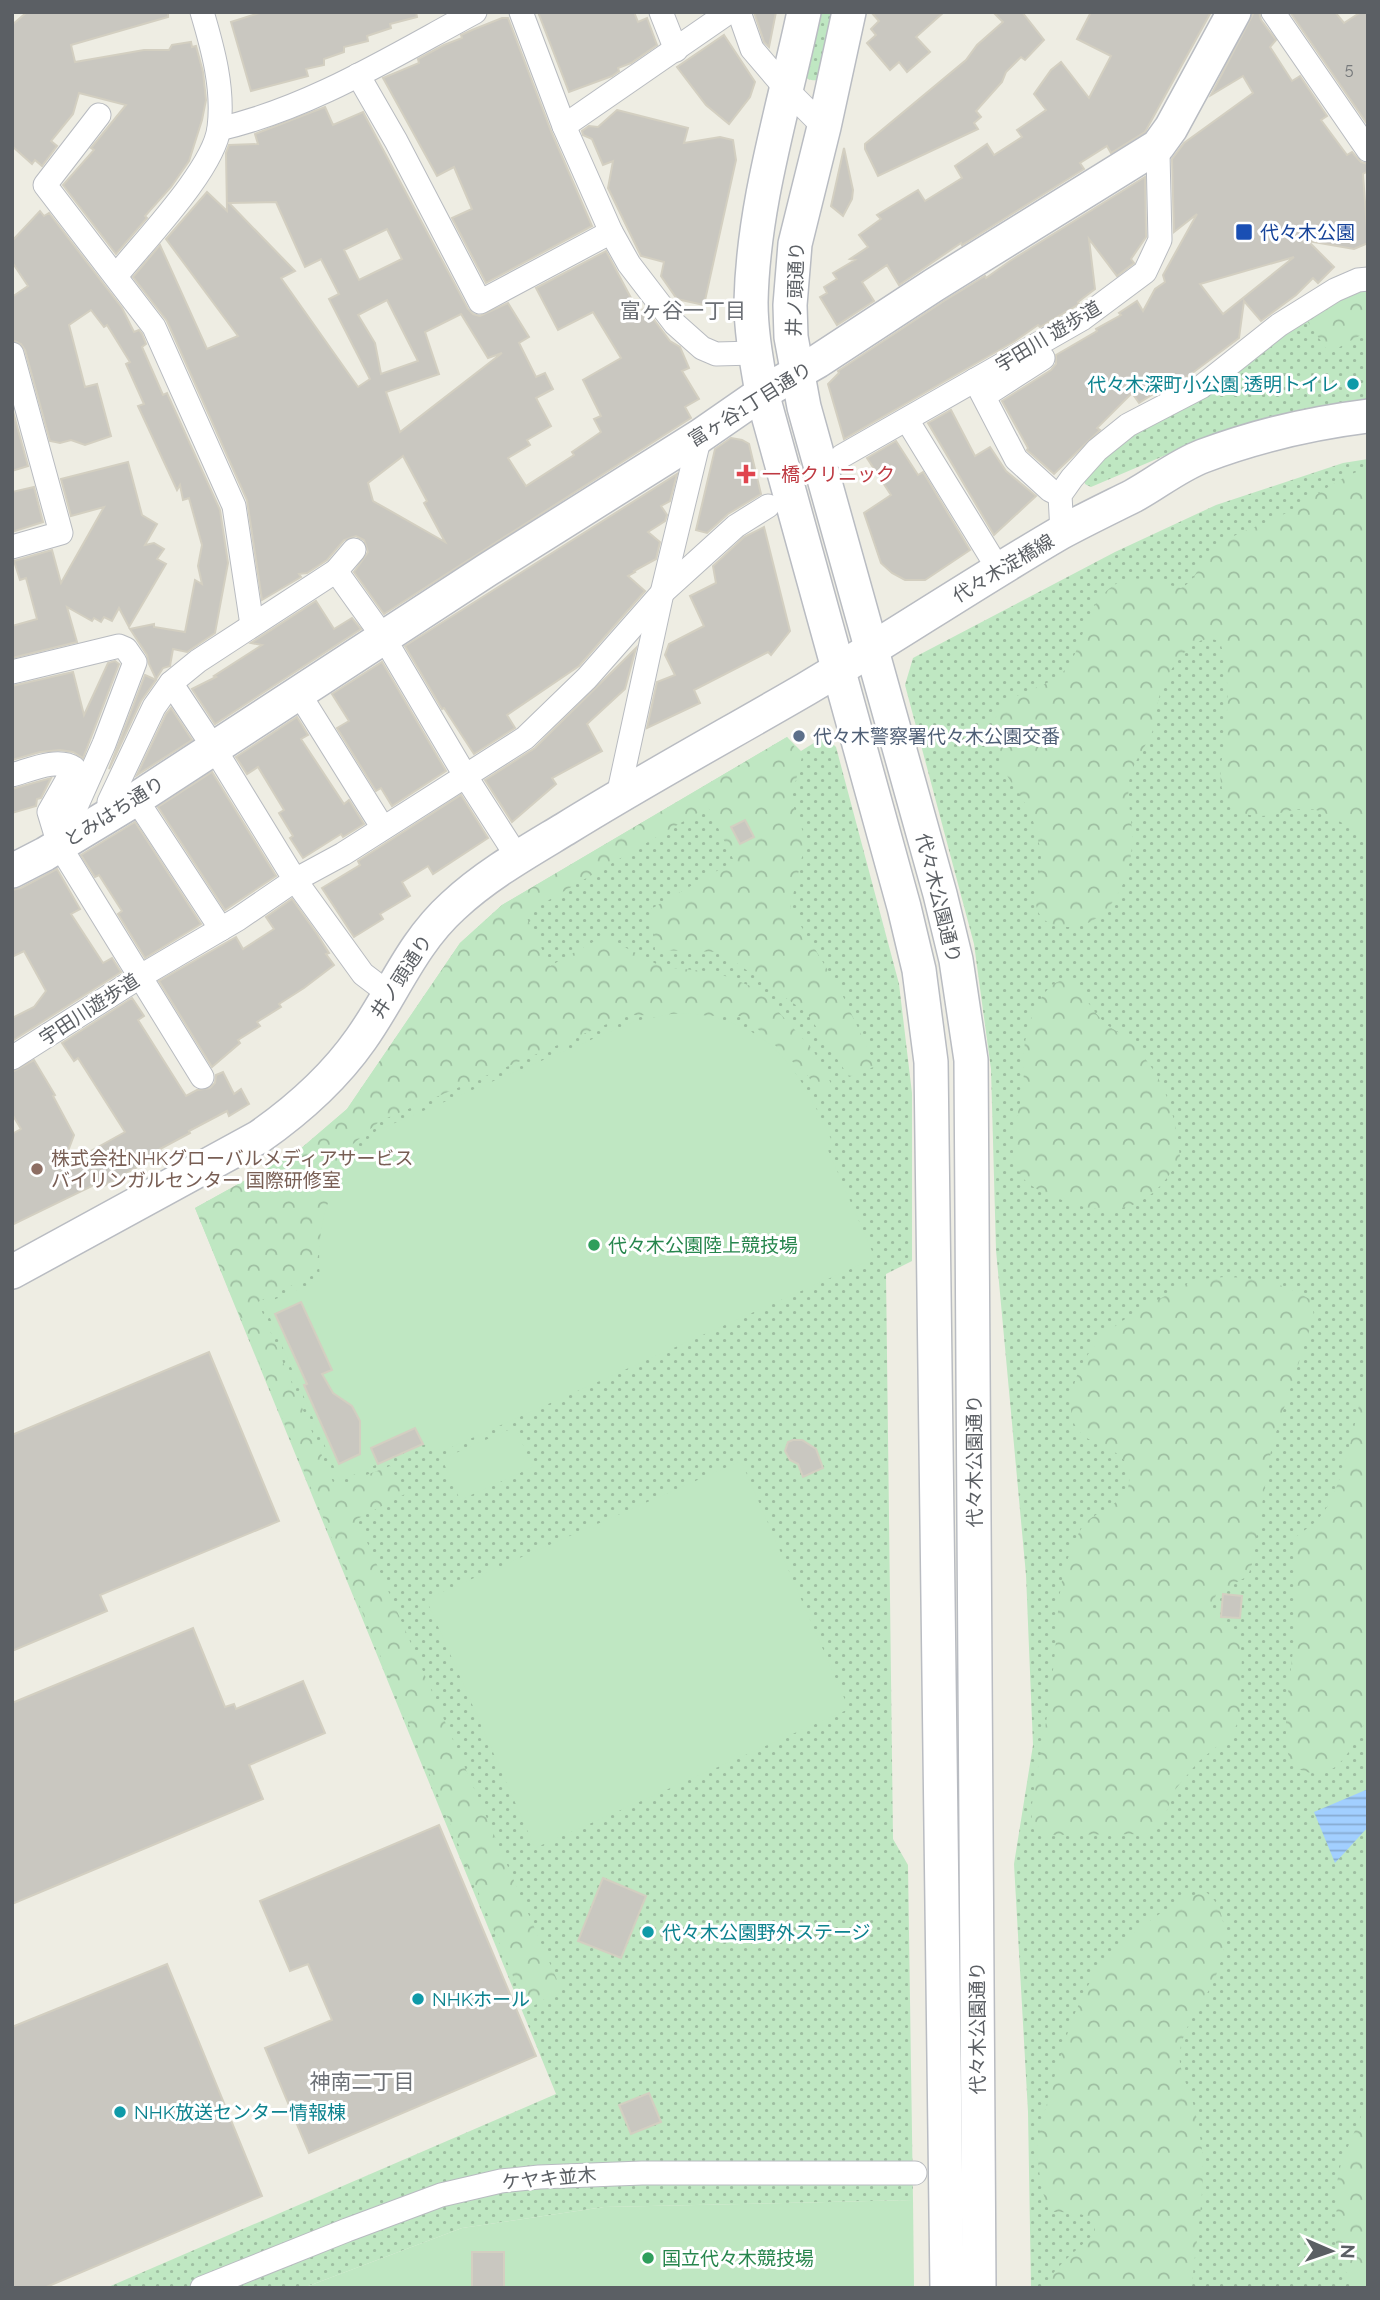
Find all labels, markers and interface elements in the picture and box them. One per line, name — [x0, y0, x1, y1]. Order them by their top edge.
house number: 5 — [1345, 60, 1354, 79]
place label: 代々木公園 — [1260, 221, 1355, 243]
marker: 代々木公園 — [1234, 222, 1254, 242]
street label: 井ノ頭通り — [782, 241, 808, 337]
street label: 宇田川 遊歩道 — [991, 296, 1105, 376]
district label: 富ヶ谷一丁目 — [620, 298, 746, 323]
street label: 富ヶ谷1丁目通り — [684, 357, 816, 451]
place label: 代々木深町小公園 透明トイレ — [1087, 373, 1339, 395]
marker: 代々木深町小公園 透明トイレ — [1345, 376, 1361, 392]
place label: 一橋クリニック — [762, 463, 895, 485]
marker: 一橋クリニック — [736, 464, 756, 484]
street label: 代々木淀橋線 — [948, 529, 1058, 607]
place label: 代々木警察署代々木公園交番 — [813, 725, 1060, 747]
marker: 代々木警察署代々木公園交番 — [791, 728, 807, 744]
street label: とみはち通り — [60, 771, 168, 851]
street label: 代々木公園通り — [912, 831, 966, 965]
street label: 井ノ頭通り — [366, 930, 436, 1022]
street label: 宇田川遊歩道 — [35, 969, 143, 1049]
place label: 株式会社NHKグローバルメディアサービス バイリンガルセンター 国際研修室 — [51, 1147, 413, 1191]
marker: 株式会社NHKグローバルメディアサービス バイリンガルセンター 国際研修室 — [29, 1161, 45, 1177]
place label: 代々木公園陸上競技場 — [608, 1234, 798, 1256]
marker: 代々木公園陸上競技場 — [586, 1237, 602, 1253]
street label: 代々木公園通り — [963, 1394, 985, 1528]
place label: 代々木公園野外ステージ — [662, 1921, 871, 1943]
marker: 代々木公園野外ステージ — [640, 1924, 656, 1940]
street label: 代々木公園通り — [966, 1961, 988, 2095]
place label: NHKホール — [432, 1988, 530, 2010]
marker: NHKホール — [410, 1991, 426, 2007]
district label: 神南二丁目 — [310, 2069, 415, 2094]
place label: NHK放送センター情報棟 — [134, 2101, 346, 2123]
marker: NHK放送センター情報棟 — [112, 2104, 128, 2120]
street label: ケヤキ並木 — [501, 2163, 597, 2193]
north arrow — [1296, 2216, 1366, 2286]
text: N — [1337, 2244, 1359, 2259]
place label: 国立代々木競技場 — [662, 2247, 814, 2269]
marker: 国立代々木競技場 — [640, 2250, 656, 2266]

